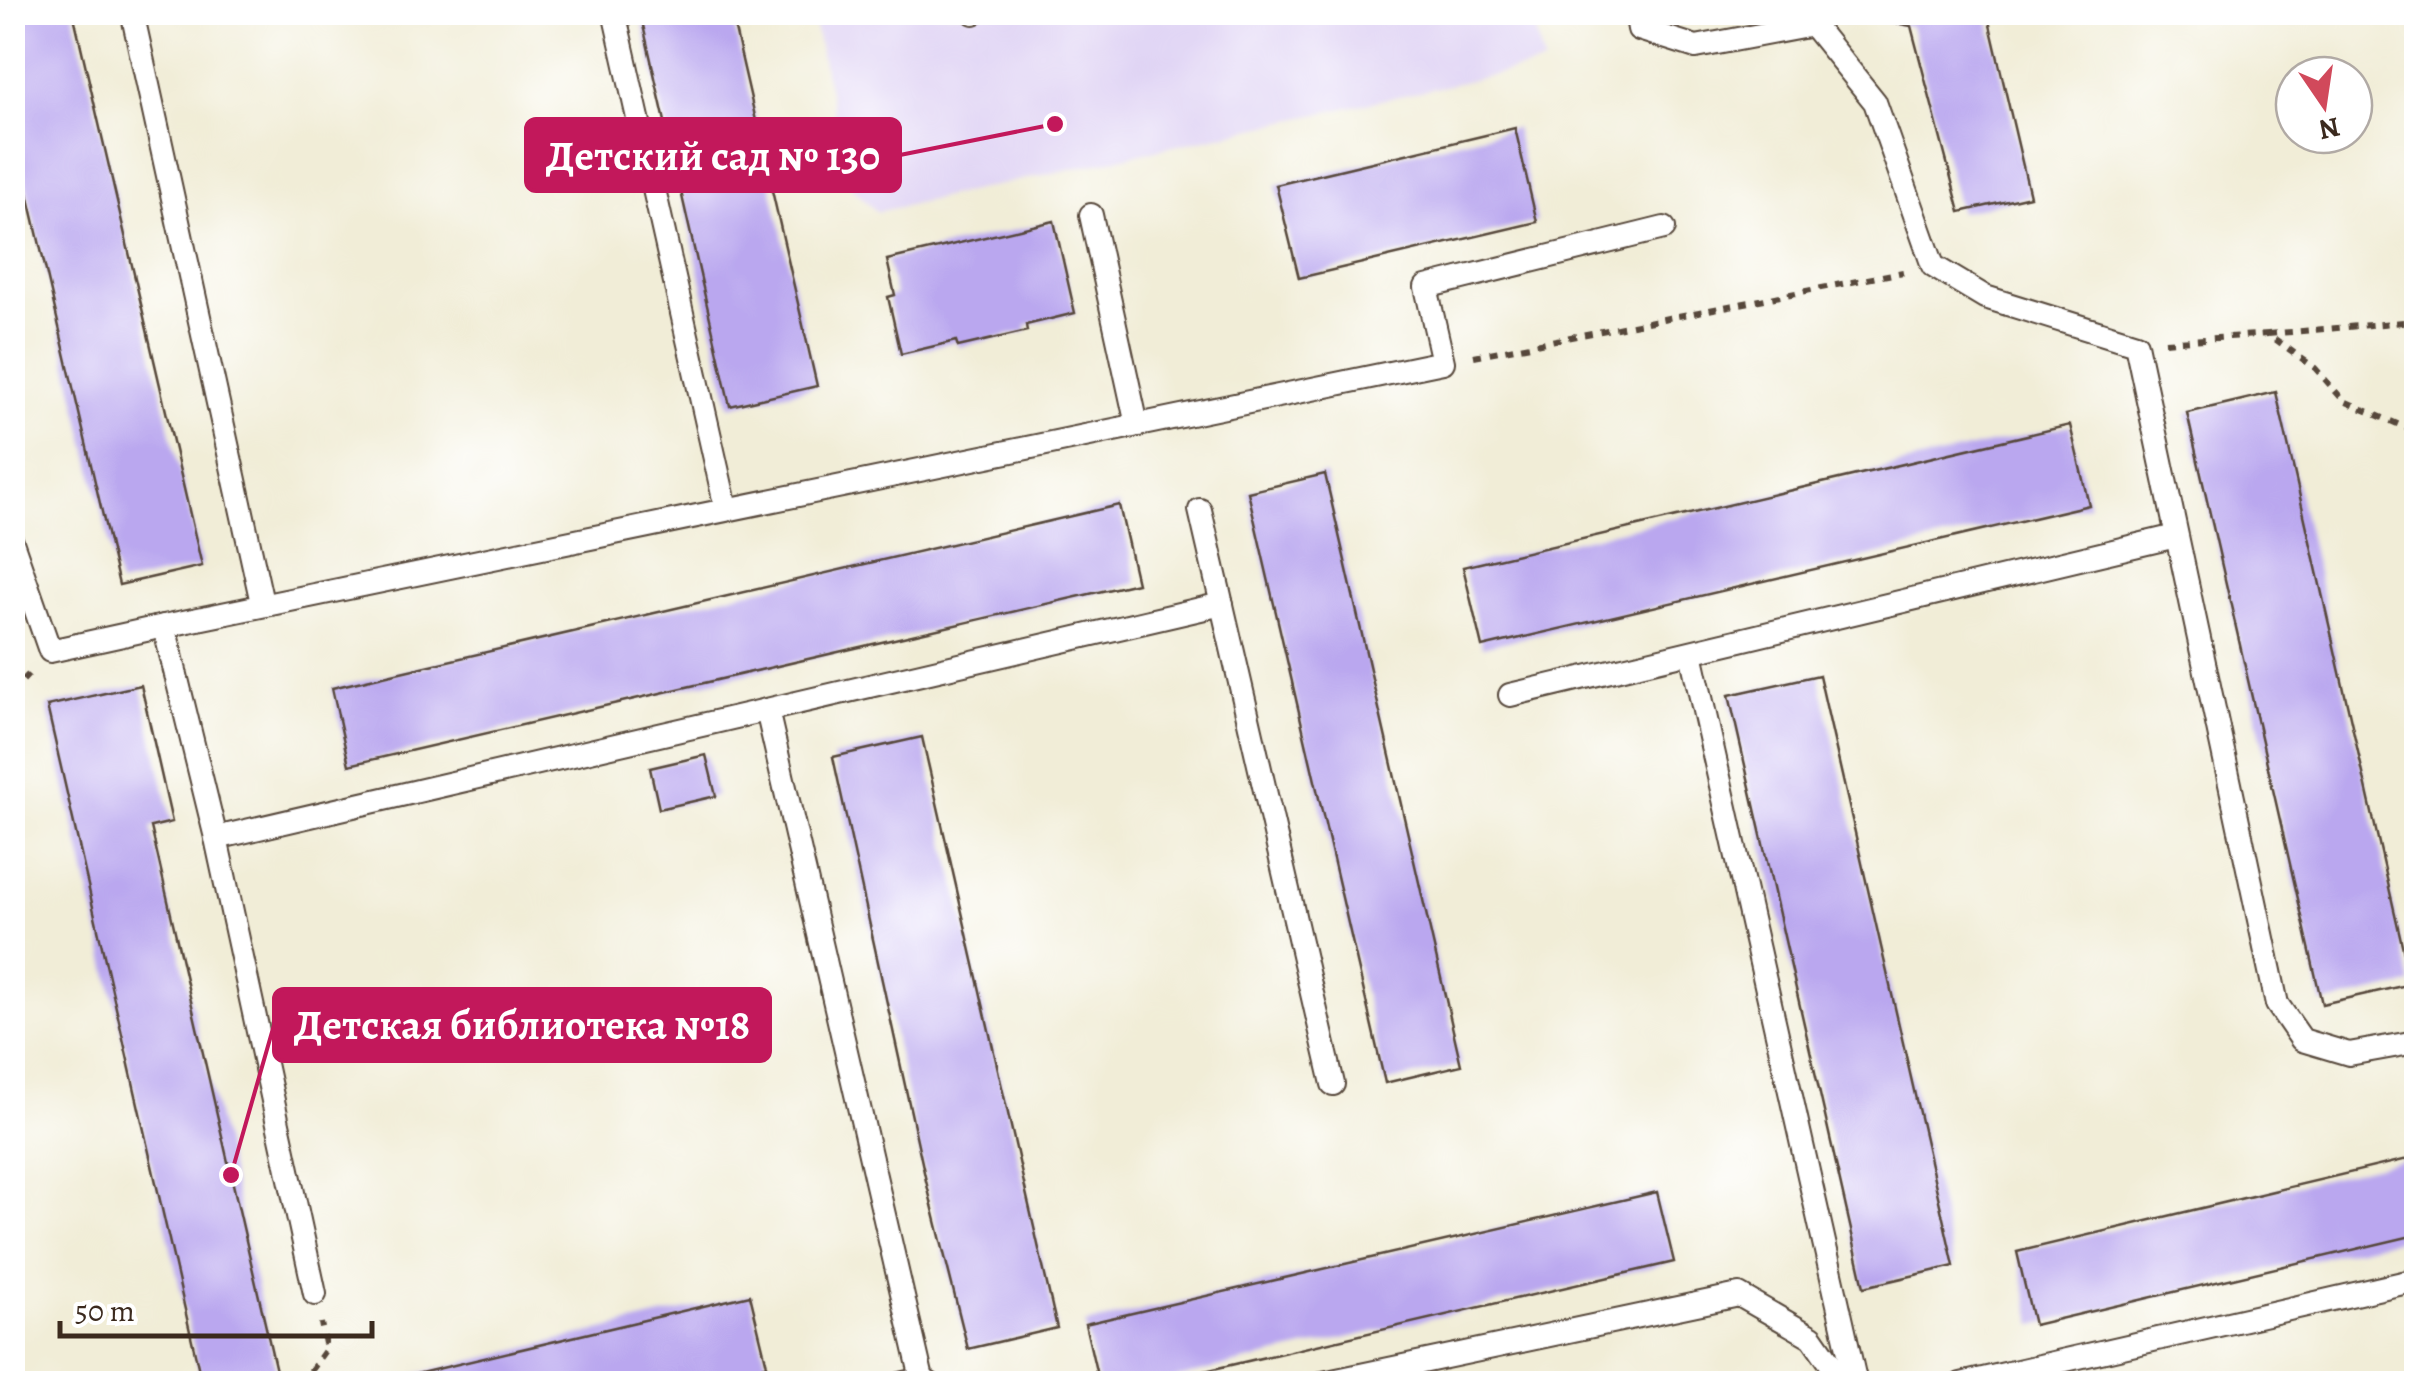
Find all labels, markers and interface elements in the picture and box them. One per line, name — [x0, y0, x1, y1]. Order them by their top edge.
north arrow — [2274, 55, 2374, 155]
text: N — [2315, 108, 2344, 149]
callout: Детский сад № 130 — [526, 119, 900, 191]
text: Детский сад № 130 — [546, 127, 880, 184]
callout: Детская библиотека №18 — [274, 989, 770, 1061]
text: Детская библиотека №18 — [294, 996, 750, 1053]
scale bar — [60, 1276, 372, 1338]
text: 50 m — [75, 1291, 135, 1331]

